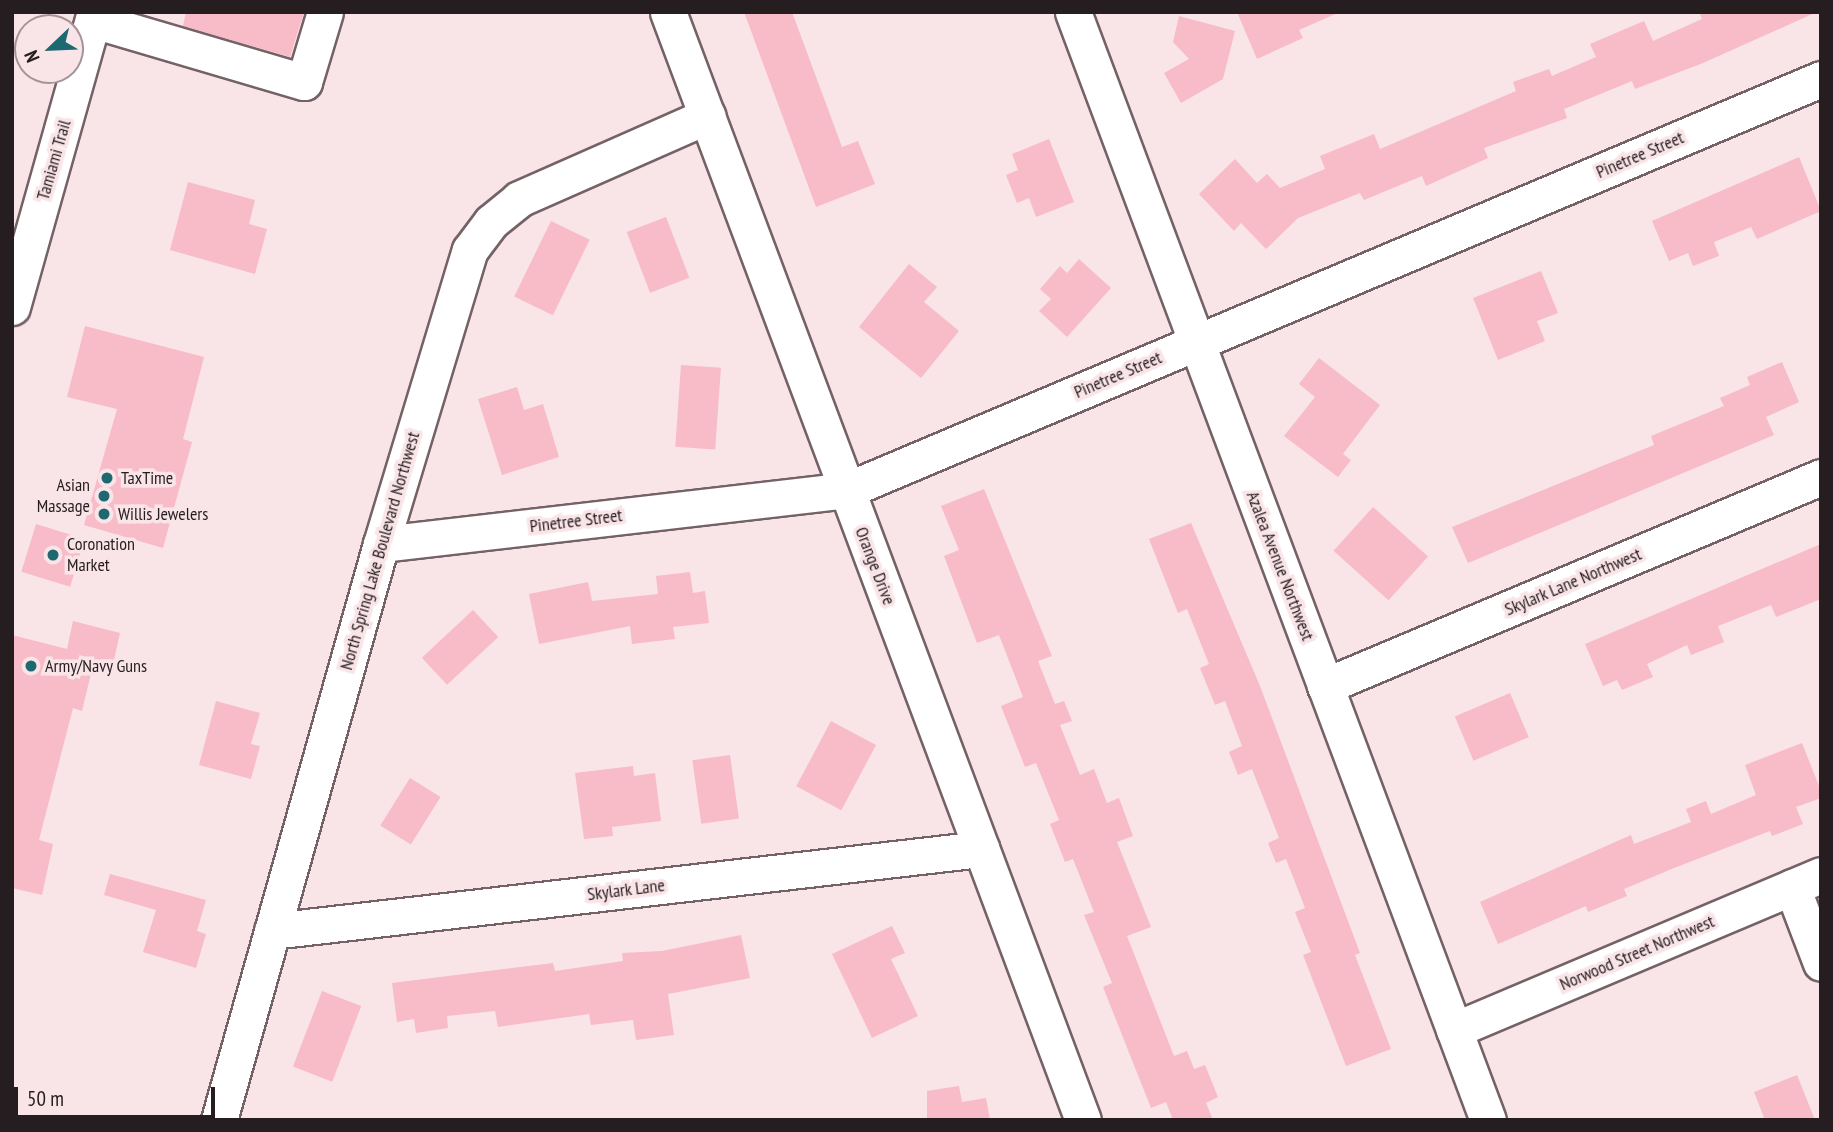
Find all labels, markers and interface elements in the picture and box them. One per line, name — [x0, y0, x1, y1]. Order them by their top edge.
north arrow — [14, 14, 84, 84]
text: N — [18, 47, 45, 66]
street label: Tamiami Trail — [32, 117, 76, 203]
street label: Pinetree Street — [1593, 127, 1687, 183]
street label: Pinetree Street — [1071, 347, 1165, 403]
street label: North Spring Lake Boulevard Northwest — [336, 430, 424, 672]
place label: TaxTime — [121, 467, 173, 489]
marker: TaxTime — [99, 470, 115, 486]
place label: Asian Massage — [37, 475, 90, 518]
marker: Asian Massage — [96, 488, 112, 504]
street label: Azalea Avenue Northwest — [1242, 488, 1318, 644]
place label: Willis Jewelers — [118, 503, 208, 525]
street label: Pinetree Street — [529, 505, 623, 537]
marker: Willis Jewelers — [96, 506, 112, 522]
street label: Orange Drive — [850, 524, 900, 608]
place label: Coronation Market — [67, 534, 135, 576]
street label: Skylark Lane Northwest — [1501, 543, 1645, 621]
marker: Coronation Market — [45, 547, 61, 563]
place label: Army/Navy Guns — [45, 655, 148, 677]
marker: Army/Navy Guns — [23, 658, 39, 674]
street label: Skylark Lane — [586, 875, 666, 905]
street label: Norwood Street Northwest — [1557, 911, 1717, 995]
scale bar — [18, 1072, 219, 1116]
text: 50 m — [27, 1085, 64, 1112]

